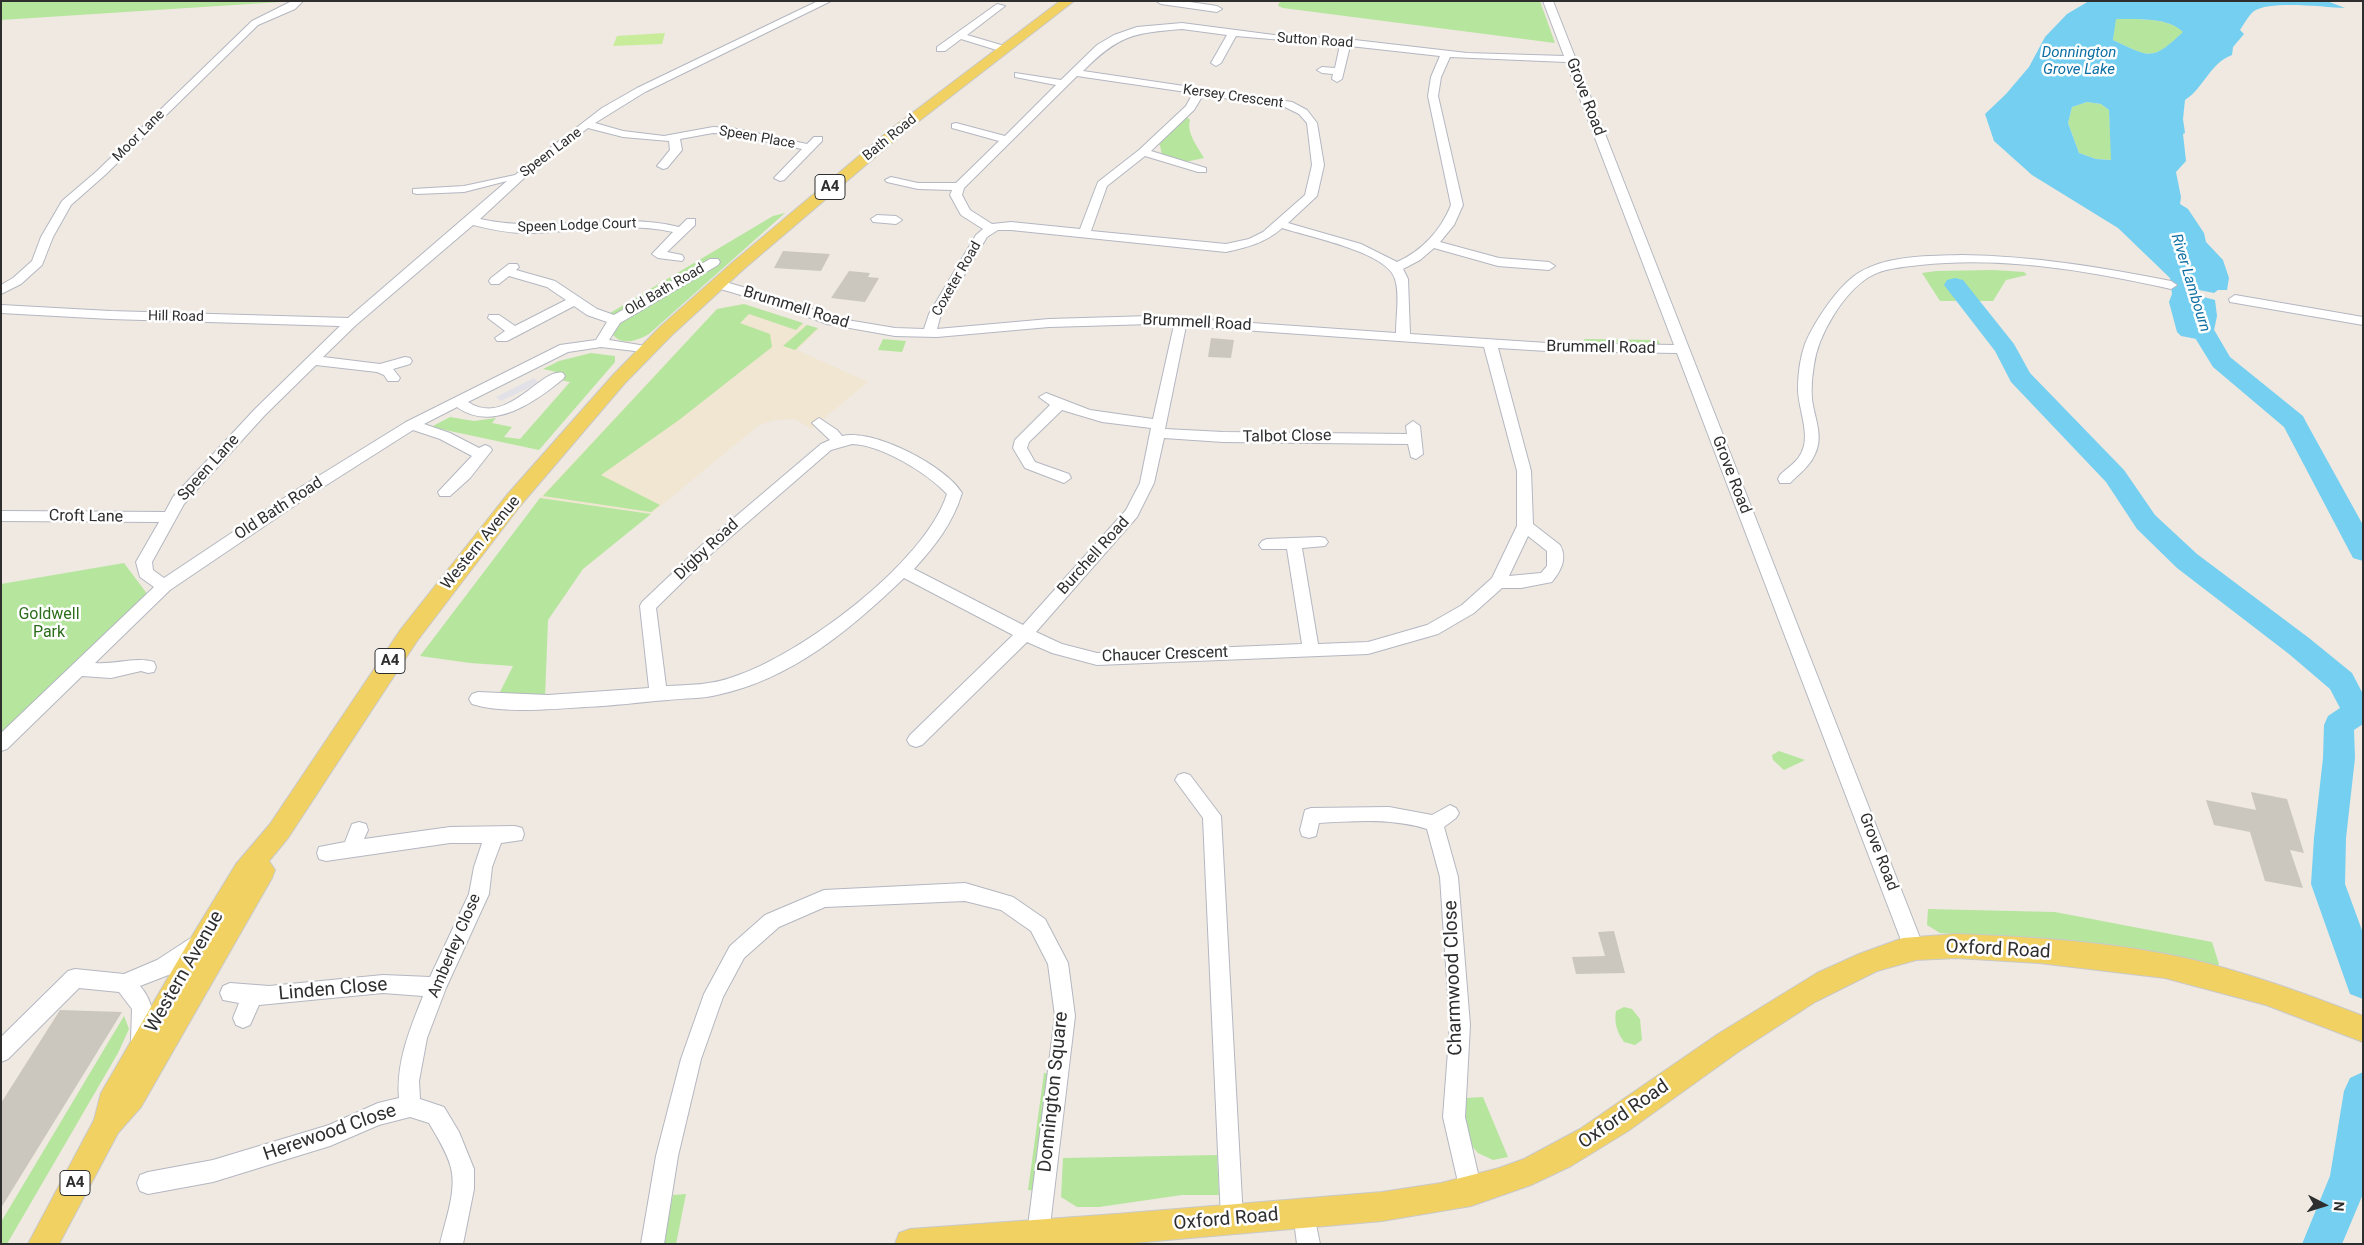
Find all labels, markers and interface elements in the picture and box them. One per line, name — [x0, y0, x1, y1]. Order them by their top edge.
street label: Sutton Road — [1276, 30, 1354, 52]
water label: Donnington Grove Lake — [2042, 44, 2116, 79]
street label: Grove Road — [1561, 55, 1609, 139]
street label: Kersey Crescent — [1182, 82, 1284, 112]
street label: Moor Lane — [109, 106, 169, 166]
street label: Bath Road — [860, 111, 920, 165]
street label: Speen Place — [718, 123, 796, 153]
street label: Speen Lane — [517, 124, 585, 182]
road number: A4 — [815, 174, 845, 200]
street label: Speen Lodge Court — [517, 216, 637, 236]
water label: River Lambourn — [2167, 232, 2213, 334]
street label: Coxeter Road — [929, 239, 985, 319]
street label: Old Bath Road — [622, 261, 708, 319]
street label: Brummell Road — [741, 283, 851, 333]
street label: Hill Road — [148, 308, 204, 326]
street label: Brummell Road — [1142, 311, 1252, 335]
street label: Brummell Road — [1546, 337, 1656, 359]
street label: Talbot Close — [1242, 427, 1332, 447]
street label: Speen Lane — [174, 431, 244, 505]
street label: Grove Road — [1707, 433, 1755, 517]
street label: Old Bath Road — [231, 473, 327, 545]
street label: Western Avenue — [437, 492, 525, 594]
street label: Croft Lane — [49, 507, 123, 527]
street label: Burchell Road — [1054, 513, 1134, 599]
street label: Digby Road — [671, 516, 743, 584]
park label: Goldwell Park — [18, 605, 80, 643]
street label: Chaucer Crescent — [1102, 643, 1228, 667]
road number: A4 — [375, 648, 405, 674]
street label: Grove Road — [1854, 810, 1902, 894]
street label: Amberley Close — [424, 891, 486, 1001]
street label: Charmwood Close — [1440, 900, 1468, 1056]
street label: Western Avenue — [141, 907, 229, 1037]
street label: Oxford Road — [1945, 936, 2051, 964]
street label: Linden Close — [278, 974, 388, 1006]
street label: Donnington Square — [1034, 1011, 1074, 1173]
street label: Oxford Road — [1574, 1075, 1674, 1155]
street label: Herewood Close — [261, 1100, 399, 1166]
road number: A4 — [60, 1170, 90, 1196]
north arrow — [2299, 1180, 2349, 1230]
text: N — [2331, 1201, 2347, 1212]
street label: Oxford Road — [1173, 1204, 1279, 1236]

